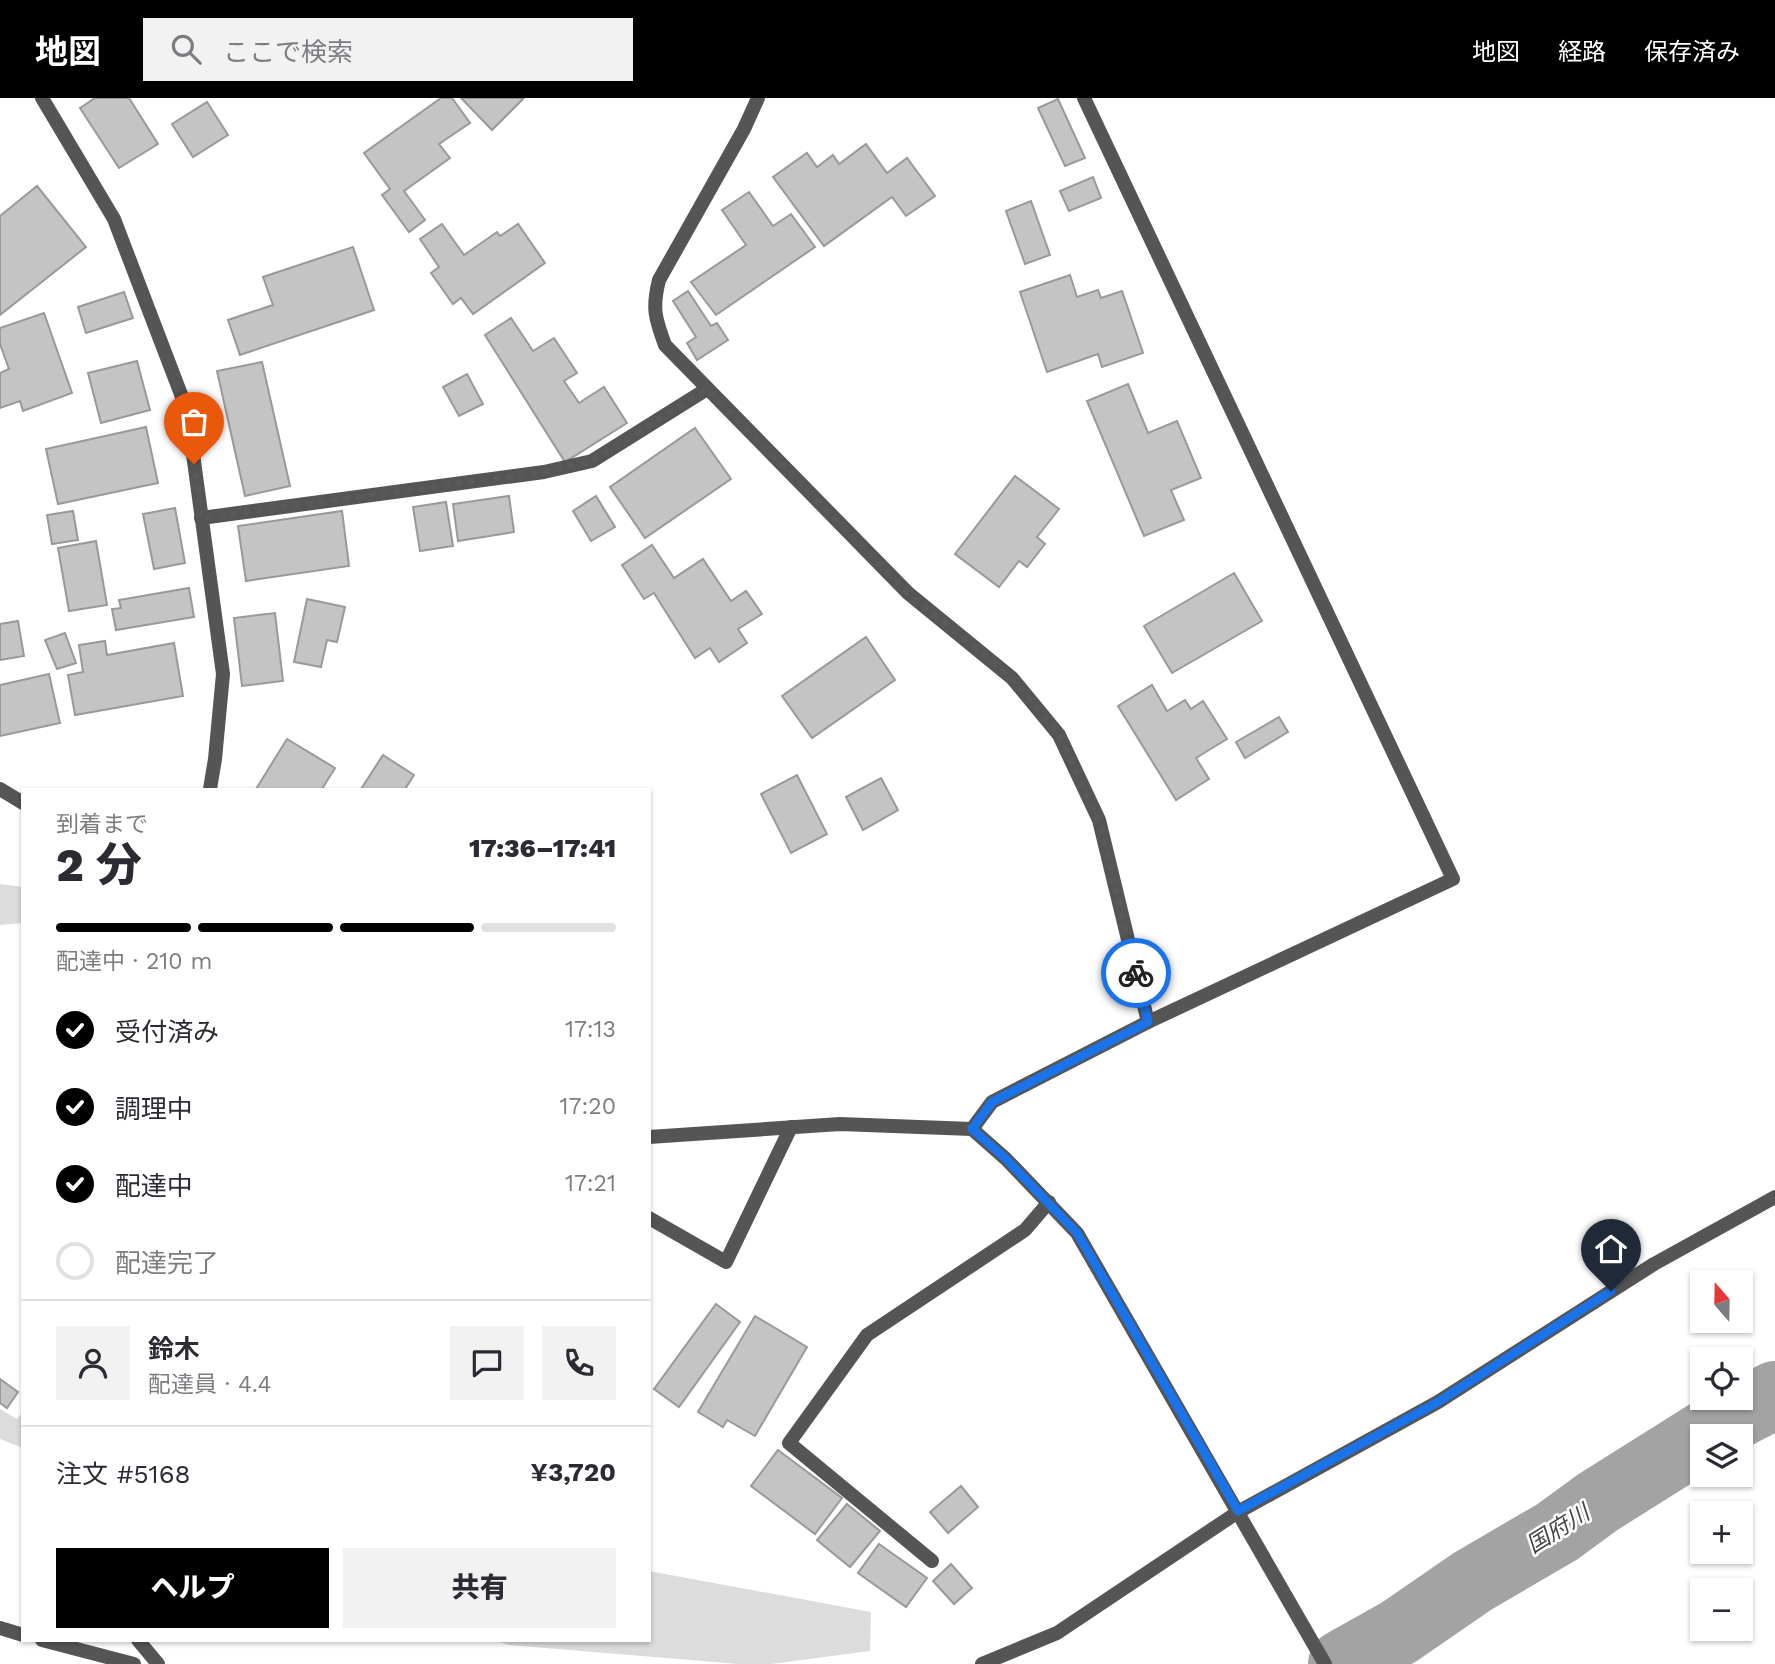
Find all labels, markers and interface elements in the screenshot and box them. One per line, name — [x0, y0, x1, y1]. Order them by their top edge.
search box — [143, 18, 633, 81]
icon: search — [167, 30, 205, 68]
text: 地図 — [35, 32, 101, 71]
text: ここで検索 — [223, 37, 353, 67]
text: 地図 — [1472, 38, 1520, 66]
text: 経路 — [1558, 38, 1606, 66]
text: 保存済み — [1644, 38, 1740, 66]
pin — [164, 392, 224, 464]
icon: bag — [175, 403, 213, 441]
text: 到着まで — [56, 811, 148, 838]
text: 17:36–17:41 — [469, 833, 616, 863]
text: 2 分 — [56, 838, 142, 892]
courier — [1101, 938, 1171, 1008]
text: 配達中 · 210 m — [56, 948, 212, 975]
icon: bike — [1117, 954, 1155, 992]
icon: check — [56, 1011, 94, 1049]
text: 17:13 — [565, 1016, 616, 1043]
text: 受付済み — [115, 1017, 219, 1047]
icon: check — [56, 1088, 94, 1126]
text: 17:20 — [560, 1093, 616, 1120]
text: 調理中 — [115, 1094, 193, 1124]
icon: check — [56, 1165, 94, 1203]
text: 17:21 — [565, 1170, 616, 1197]
text: 配達中 — [115, 1171, 193, 1201]
pin — [1581, 1219, 1641, 1291]
icon: home — [1592, 1230, 1630, 1268]
text: 配達完了 — [115, 1248, 219, 1278]
north arrow — [1690, 1270, 1754, 1334]
map controls — [1690, 1270, 1753, 1641]
button: person — [56, 1326, 130, 1400]
button: chat — [450, 1326, 524, 1400]
button: phone — [542, 1326, 616, 1400]
text: 鈴木 — [148, 1334, 200, 1364]
button: locate — [1690, 1347, 1753, 1410]
text: 配達員 · 4.4 — [148, 1371, 272, 1398]
button: layers — [1690, 1424, 1753, 1487]
text: ¥3,720 — [531, 1457, 616, 1487]
text: 注文 #5168 — [56, 1459, 191, 1489]
water label: 国府川 — [1522, 1498, 1597, 1559]
button: + — [1690, 1501, 1753, 1564]
button: ヘルプ — [56, 1548, 329, 1628]
button: 共有 — [343, 1548, 616, 1628]
button: − — [1690, 1578, 1753, 1641]

